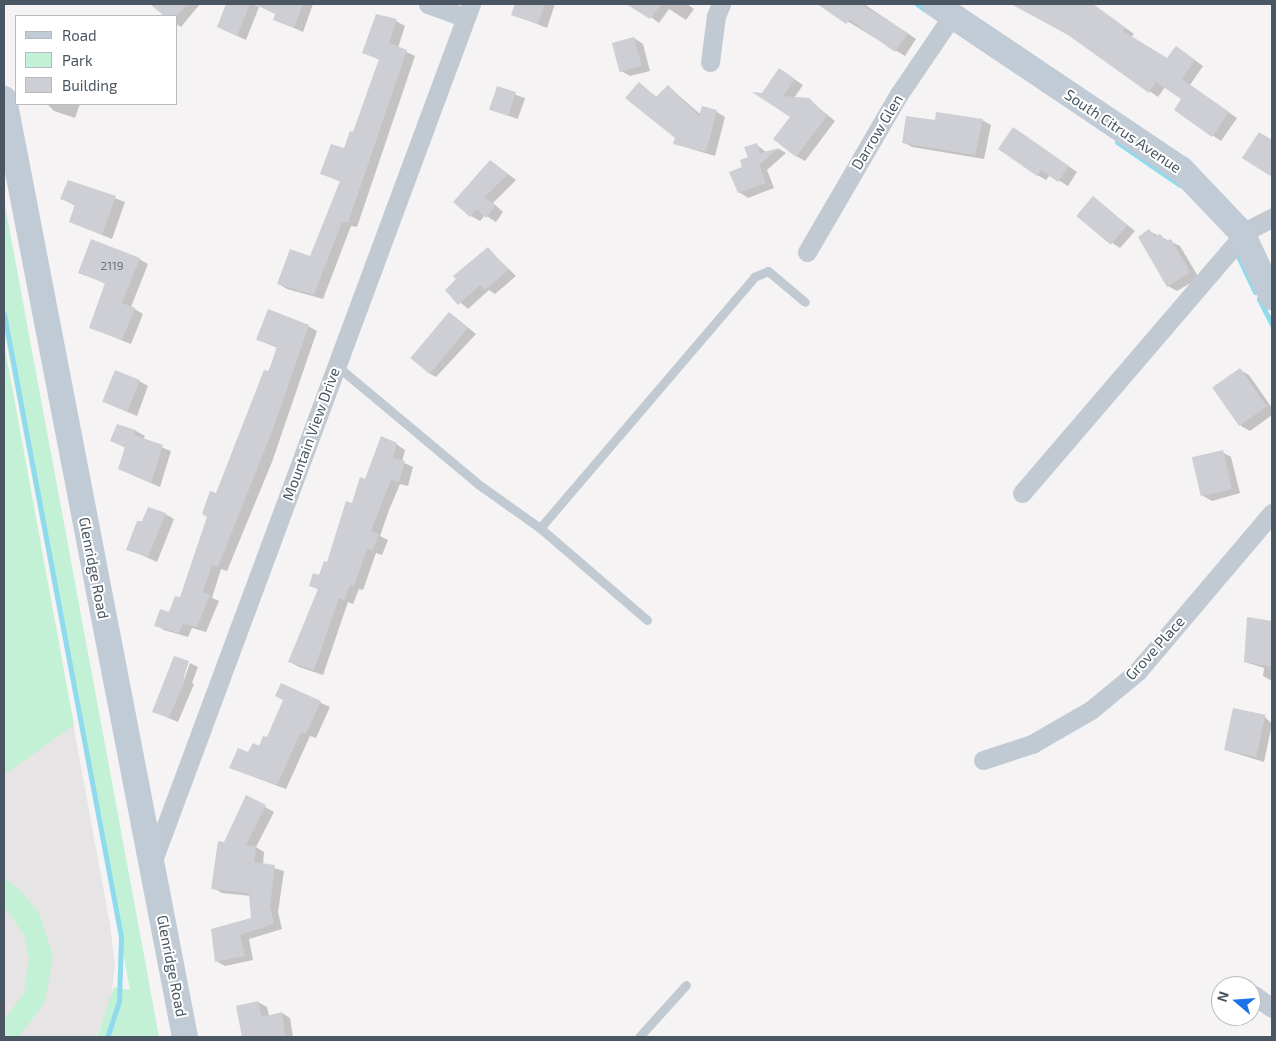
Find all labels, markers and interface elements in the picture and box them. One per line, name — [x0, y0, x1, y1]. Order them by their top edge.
legend — [15, 15, 178, 105]
text: Road — [62, 26, 97, 44]
text: Park — [62, 51, 93, 69]
text: Building — [62, 76, 117, 94]
street label: South Citrus Avenue — [1061, 85, 1185, 177]
street label: Darrow Glen — [847, 91, 907, 173]
house number: 2119 — [100, 259, 124, 273]
street label: Mountain View Drive — [278, 365, 344, 503]
street label: Glenridge Road — [75, 516, 113, 620]
street label: Grove Place — [1122, 612, 1188, 684]
street label: Glenridge Road — [153, 914, 191, 1018]
north arrow — [1211, 976, 1261, 1026]
text: N — [1213, 989, 1232, 1004]

